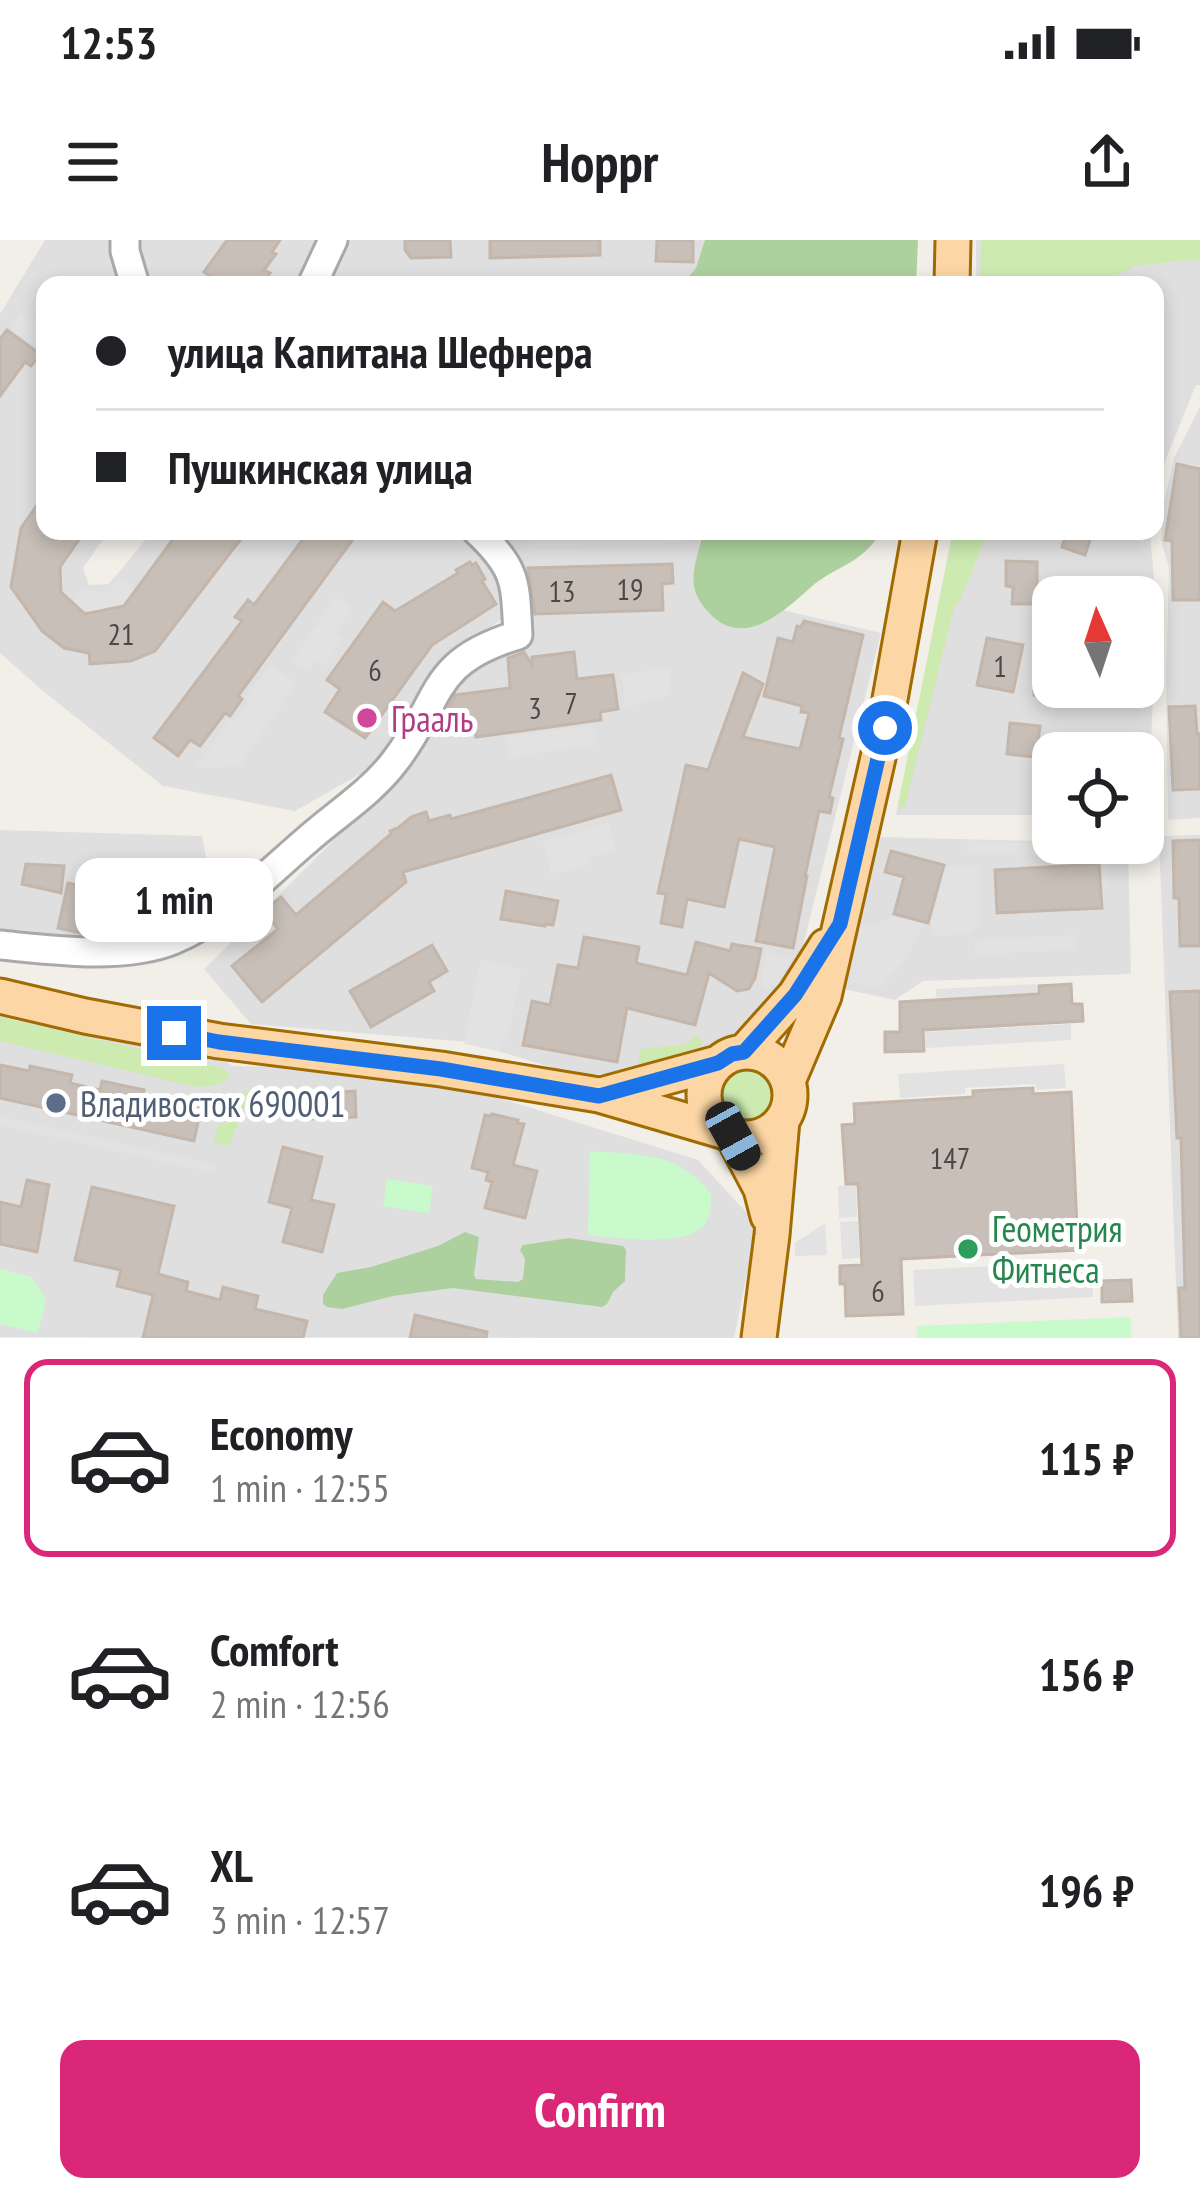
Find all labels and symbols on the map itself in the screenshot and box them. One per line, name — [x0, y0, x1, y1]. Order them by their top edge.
house number: 19 — [617, 569, 644, 608]
house number: 13 — [549, 571, 576, 610]
north arrow — [1032, 576, 1164, 708]
house number: 21 — [108, 614, 135, 653]
house number: 1 — [993, 646, 1007, 685]
house number: 6 — [368, 650, 382, 689]
house number: 7 — [564, 683, 578, 722]
house number: 3 — [528, 688, 542, 727]
place label: Грааль — [391, 695, 473, 742]
route start — [858, 701, 912, 755]
marker: Грааль — [354, 705, 380, 731]
callout: 1 min — [75, 859, 273, 943]
route end — [147, 1006, 201, 1060]
place label: Владивосток 690001 — [80, 1080, 346, 1127]
marker: Владивосток 690001 — [43, 1090, 69, 1116]
car — [700, 1096, 766, 1176]
house number: 147 — [930, 1138, 970, 1177]
place label: Геометрия Фитнеса — [992, 1205, 1122, 1293]
marker: Геометрия Фитнеса — [955, 1236, 981, 1262]
house number: 6 — [871, 1271, 885, 1310]

